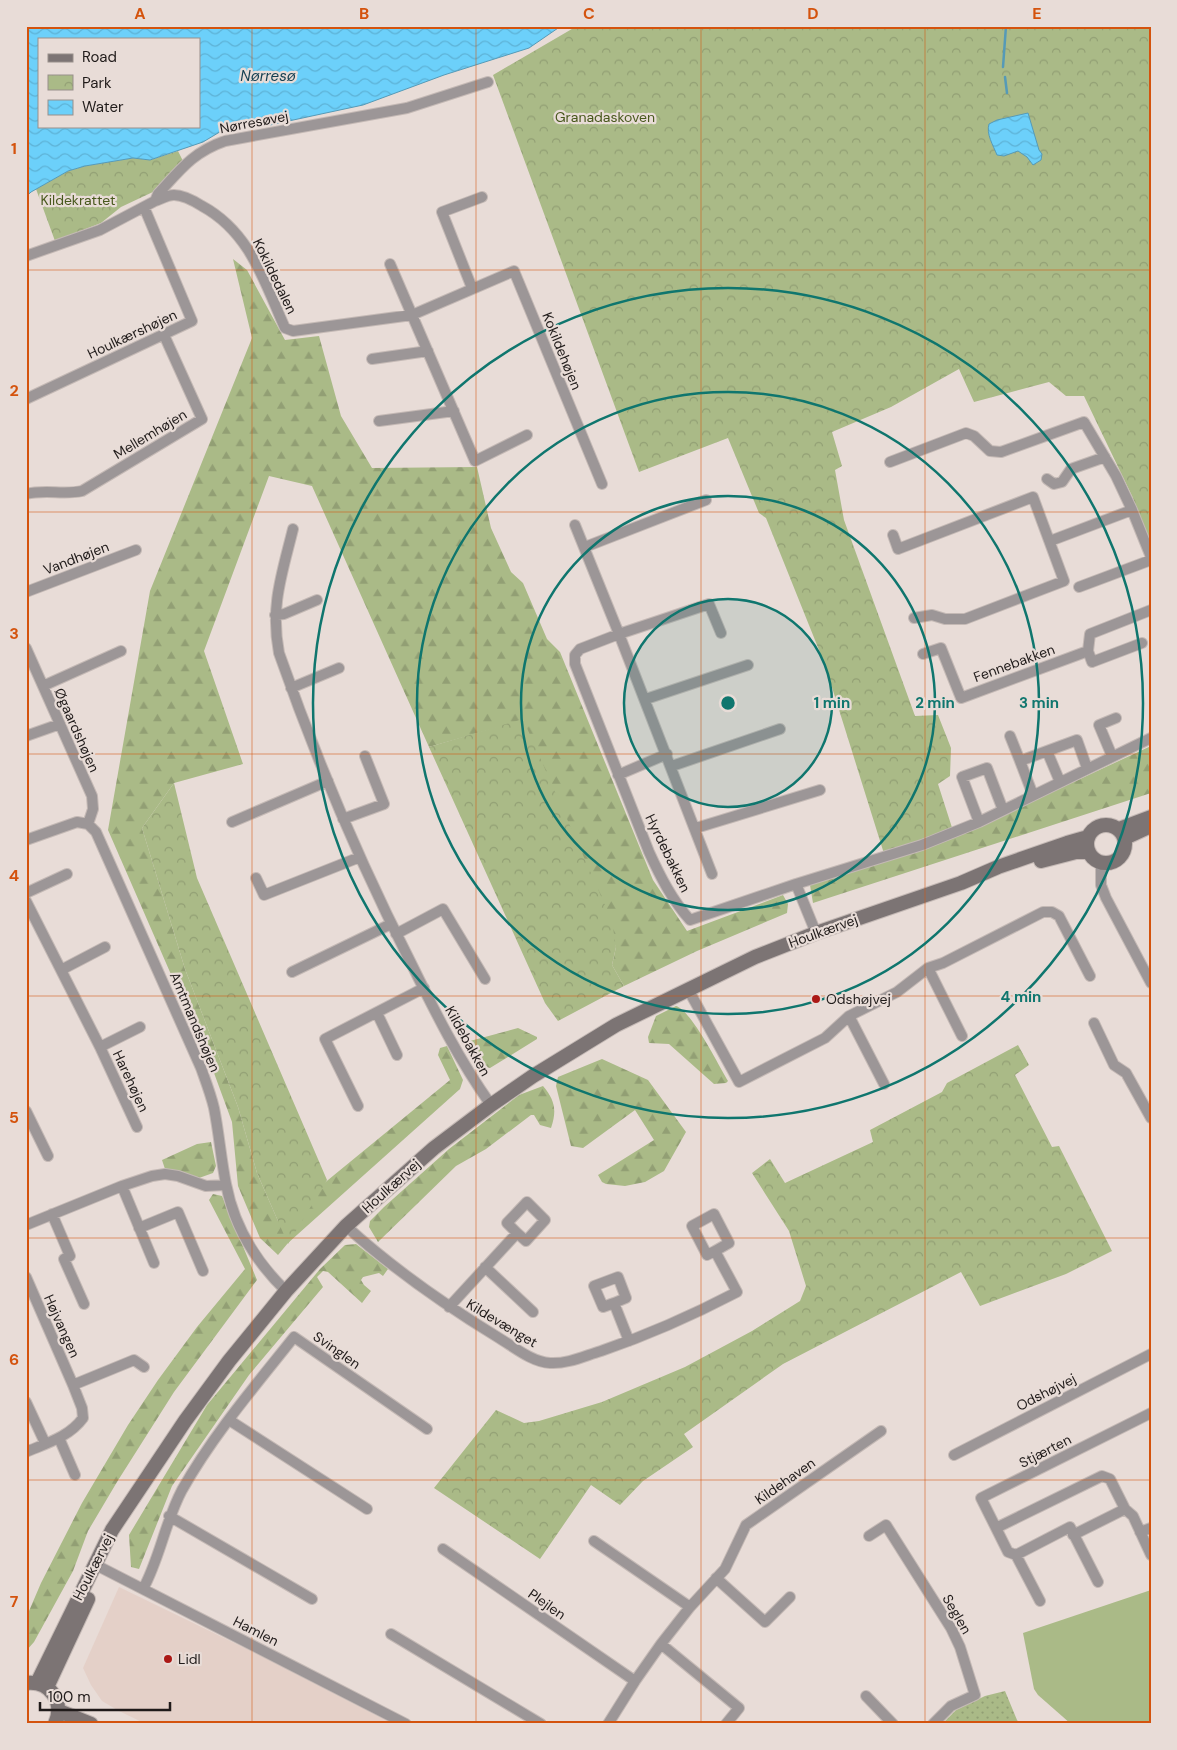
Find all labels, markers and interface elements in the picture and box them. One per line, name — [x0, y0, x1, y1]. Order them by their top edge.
text: A — [134, 3, 146, 24]
text: B — [359, 3, 369, 24]
text: C — [583, 3, 595, 24]
text: D — [807, 3, 819, 24]
text: E — [1032, 3, 1042, 24]
legend — [38, 38, 200, 128]
text: Road — [82, 47, 117, 67]
water label: Nørresø — [240, 66, 297, 86]
text: Park — [82, 73, 112, 93]
text: Water — [82, 97, 124, 117]
street label: Nørresøvej — [218, 107, 290, 137]
park label: Granadaskoven — [555, 108, 655, 126]
text: 1 — [11, 138, 17, 159]
park label: Kildekrattet — [40, 191, 116, 209]
street label: Kokildedalen — [249, 235, 301, 317]
street label: Houlkærshøjen — [84, 305, 180, 363]
street label: Kokildehøjen — [538, 310, 586, 392]
text: 2 — [9, 380, 19, 401]
street label: Mellemhøjen — [110, 405, 190, 463]
street label: Vandhøjen — [41, 537, 111, 579]
text: 3 — [9, 623, 19, 644]
street label: Fennebakken — [971, 640, 1057, 686]
street label: Øgaardshøjen — [50, 685, 104, 775]
text: 1 min — [814, 693, 850, 713]
text: 2 min — [915, 693, 955, 713]
text: 3 min — [1019, 693, 1059, 713]
centre of rings — [719, 694, 737, 712]
street label: Hyrdebakken — [641, 811, 695, 895]
text: 4 — [9, 865, 19, 886]
street label: Houlkærvej — [786, 910, 860, 952]
street label: Amtmandshøjen — [166, 969, 224, 1075]
text: 4 min — [1001, 987, 1041, 1007]
place label: Odshøjvej — [826, 990, 891, 1008]
marker: Odshøjvej — [810, 993, 822, 1005]
street label: Kildebakken — [441, 1003, 495, 1079]
street label: Harehøjen — [109, 1047, 153, 1115]
text: 5 — [9, 1107, 19, 1128]
street label: Houlkærvej — [358, 1155, 424, 1217]
street label: Højvangen — [40, 1292, 84, 1360]
street label: Kildevænget — [463, 1295, 541, 1351]
street label: Svinglen — [310, 1327, 364, 1373]
text: 6 — [9, 1349, 19, 1370]
street label: Odshøjvej — [1013, 1369, 1079, 1415]
street label: Stjærten — [1016, 1430, 1074, 1472]
street label: Kildehaven — [751, 1454, 819, 1508]
street label: Houlkærvej — [69, 1531, 117, 1603]
street label: Plejlen — [525, 1585, 569, 1623]
text: 7 — [10, 1591, 19, 1612]
street label: Seglen — [938, 1591, 976, 1637]
street label: Hamlen — [230, 1612, 282, 1650]
place label: Lidl — [178, 1650, 201, 1668]
marker: Lidl — [162, 1653, 174, 1665]
scale bar — [40, 1680, 170, 1712]
text: 100 m — [48, 1687, 91, 1707]

